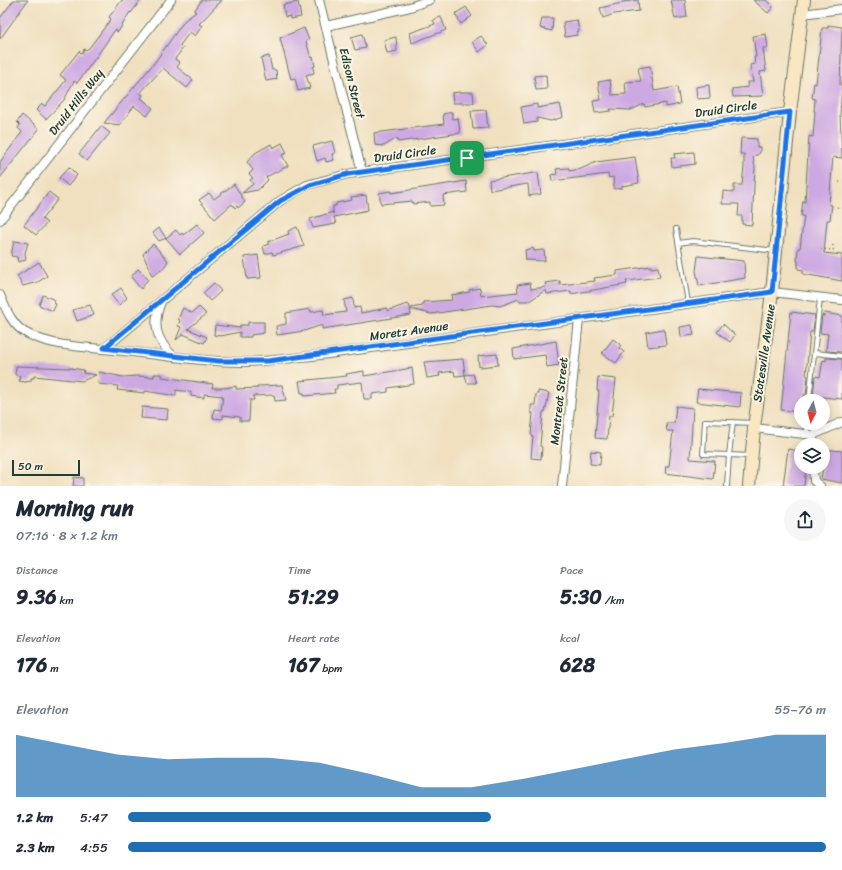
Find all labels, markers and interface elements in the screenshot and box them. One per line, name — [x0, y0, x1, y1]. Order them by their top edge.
street label: Edison Street — [333, 45, 372, 122]
street label: Druid Hills Way — [43, 63, 110, 140]
street label: Druid Circle — [693, 94, 759, 124]
street label: Druid Circle — [372, 139, 438, 169]
pin — [450, 141, 484, 175]
icon: arrive — [456, 147, 478, 169]
street label: Statesville Avenue — [746, 303, 782, 403]
street label: Moretz Avenue — [368, 315, 450, 347]
street label: Montreat Street — [543, 356, 575, 446]
north arrow — [794, 394, 830, 430]
map controls — [794, 394, 830, 474]
button: layers — [794, 438, 830, 474]
text: 50 m — [18, 457, 43, 476]
scale bar — [12, 458, 80, 477]
text: Morning run — [16, 489, 134, 528]
button: share — [784, 499, 826, 541]
text: 07:16 · 8 × 1.2 km — [16, 524, 118, 547]
text: Distance — [16, 561, 58, 580]
text: Time — [288, 561, 311, 580]
text: Pace — [560, 561, 583, 580]
text: 9.36 — [16, 580, 57, 615]
text: 51:29 — [288, 580, 339, 615]
text: 5:30 — [560, 580, 602, 615]
text: km — [57, 591, 74, 610]
text: /km — [602, 591, 625, 610]
text: Elevation — [16, 629, 61, 648]
text: Heart rate — [288, 629, 340, 648]
text: kcal — [560, 629, 580, 648]
text: 176 — [16, 648, 47, 683]
text: 167 — [288, 648, 319, 683]
text: 628 — [560, 648, 595, 683]
text: m — [47, 659, 59, 678]
text: bpm — [319, 659, 343, 678]
text: Elevation — [16, 698, 69, 721]
text: 55–76 m — [775, 698, 826, 721]
text: 1.2 km — [16, 806, 53, 829]
text: 5:47 — [80, 806, 107, 829]
text: 2.3 km — [16, 836, 55, 859]
text: 4:55 — [80, 836, 108, 859]

